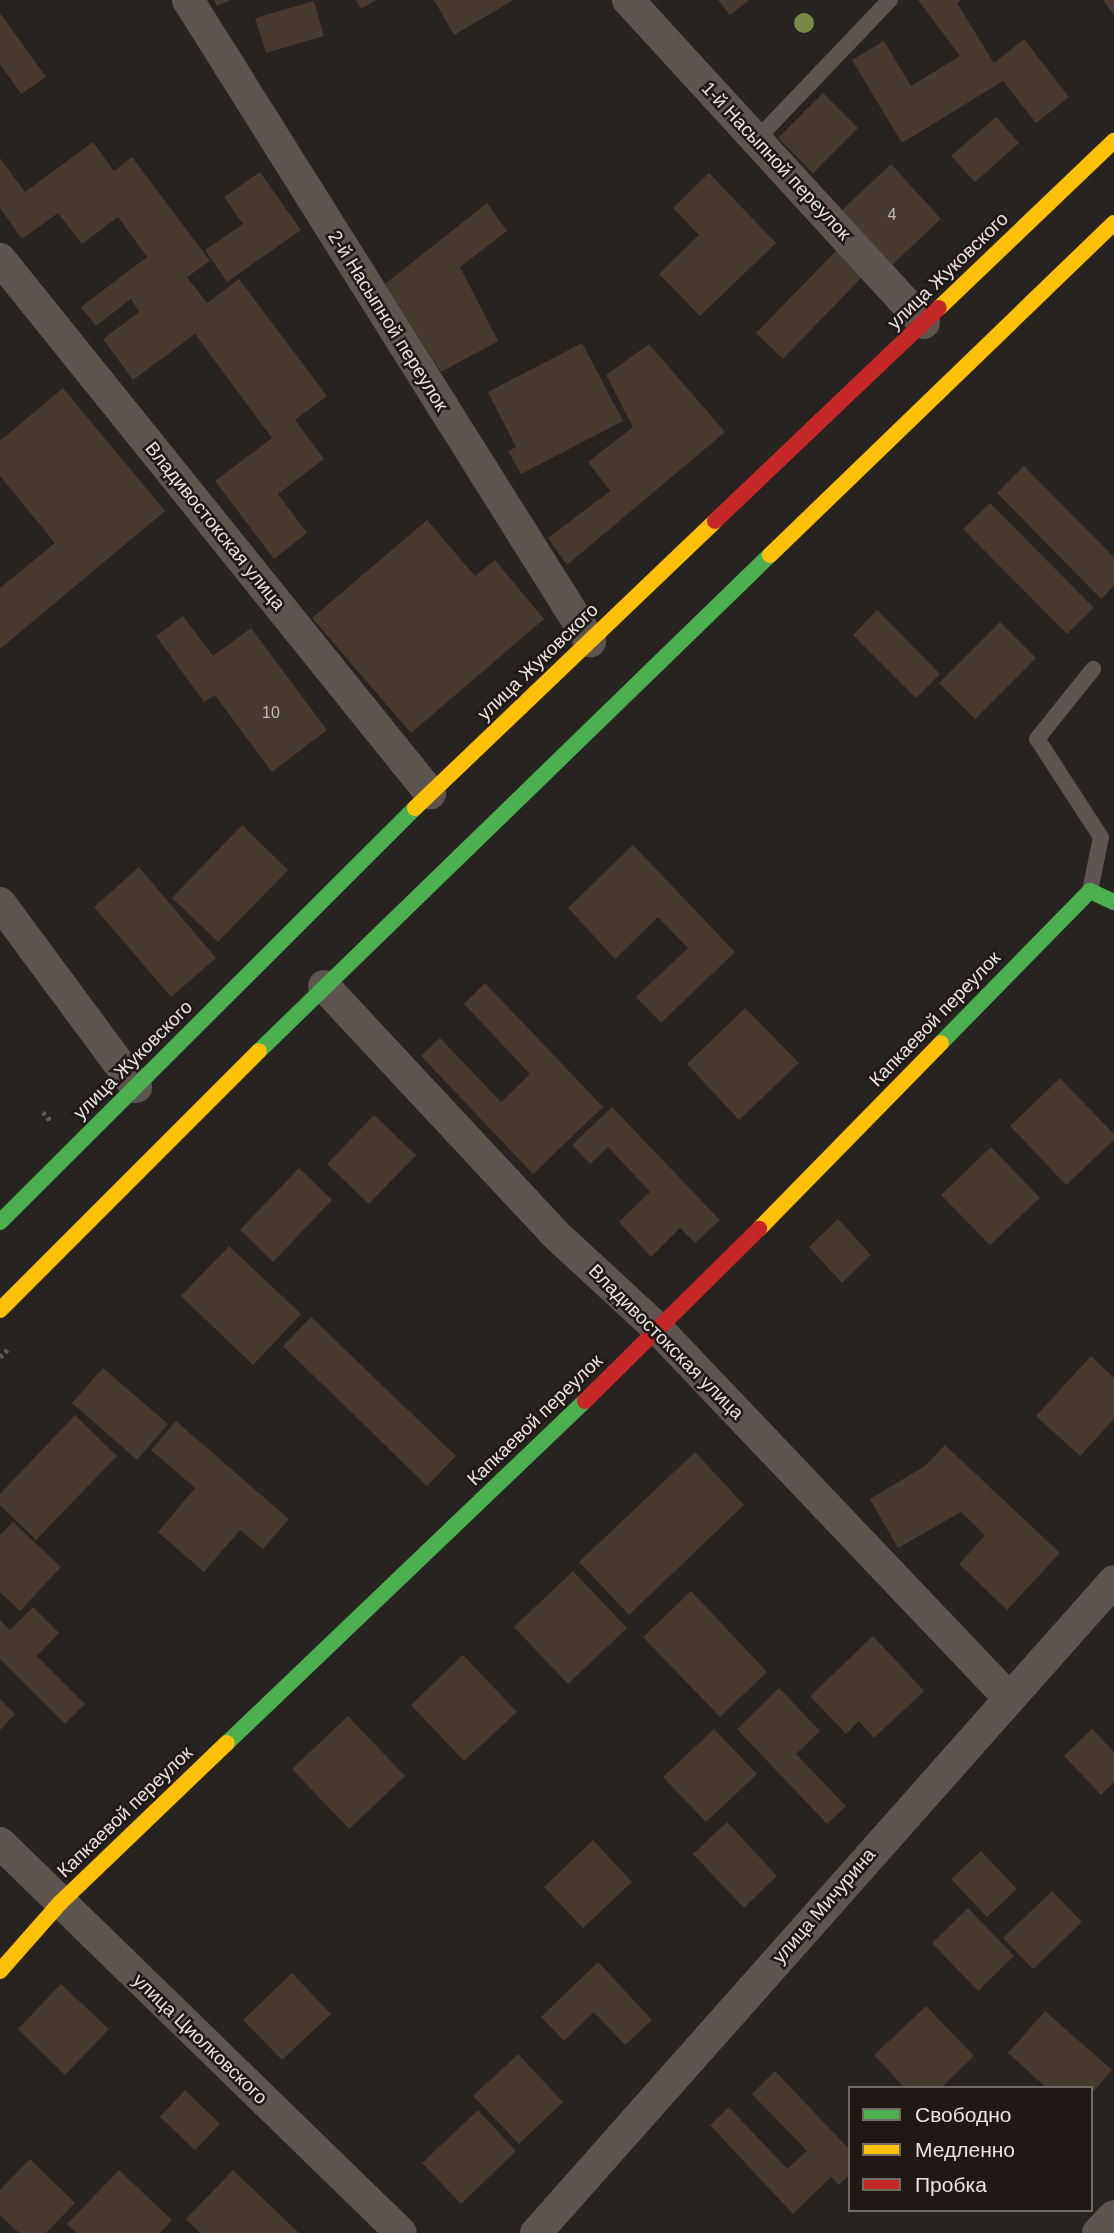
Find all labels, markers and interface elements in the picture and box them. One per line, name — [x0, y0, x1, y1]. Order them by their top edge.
street label: 1-й Насыпной переулок — [697, 77, 855, 245]
house number: 4 — [888, 205, 896, 225]
street label: улица Жуковского — [883, 208, 1013, 334]
street label: 2-й Насыпной переулок — [323, 227, 453, 415]
street label: Владивостокская улица — [140, 437, 290, 615]
street label: улица Жуковского — [473, 599, 603, 725]
house number: 10 — [262, 703, 280, 723]
street label: Капкаевой переулок — [865, 947, 1005, 1091]
street label: улица Жуковского — [69, 996, 197, 1124]
street label: Владивостокская улица — [584, 1260, 748, 1424]
street label: Капкаевой переулок — [463, 1350, 607, 1490]
street label: Капкаевой переулок — [53, 1742, 197, 1882]
street label: улица Мичурина — [768, 1844, 880, 1968]
street label: улица Циолковского — [128, 1969, 272, 2109]
legend — [848, 2086, 1093, 2212]
text: Свободно — [915, 2103, 1012, 2126]
text: Медленно — [915, 2138, 1015, 2161]
text: Пробка — [915, 2173, 987, 2196]

